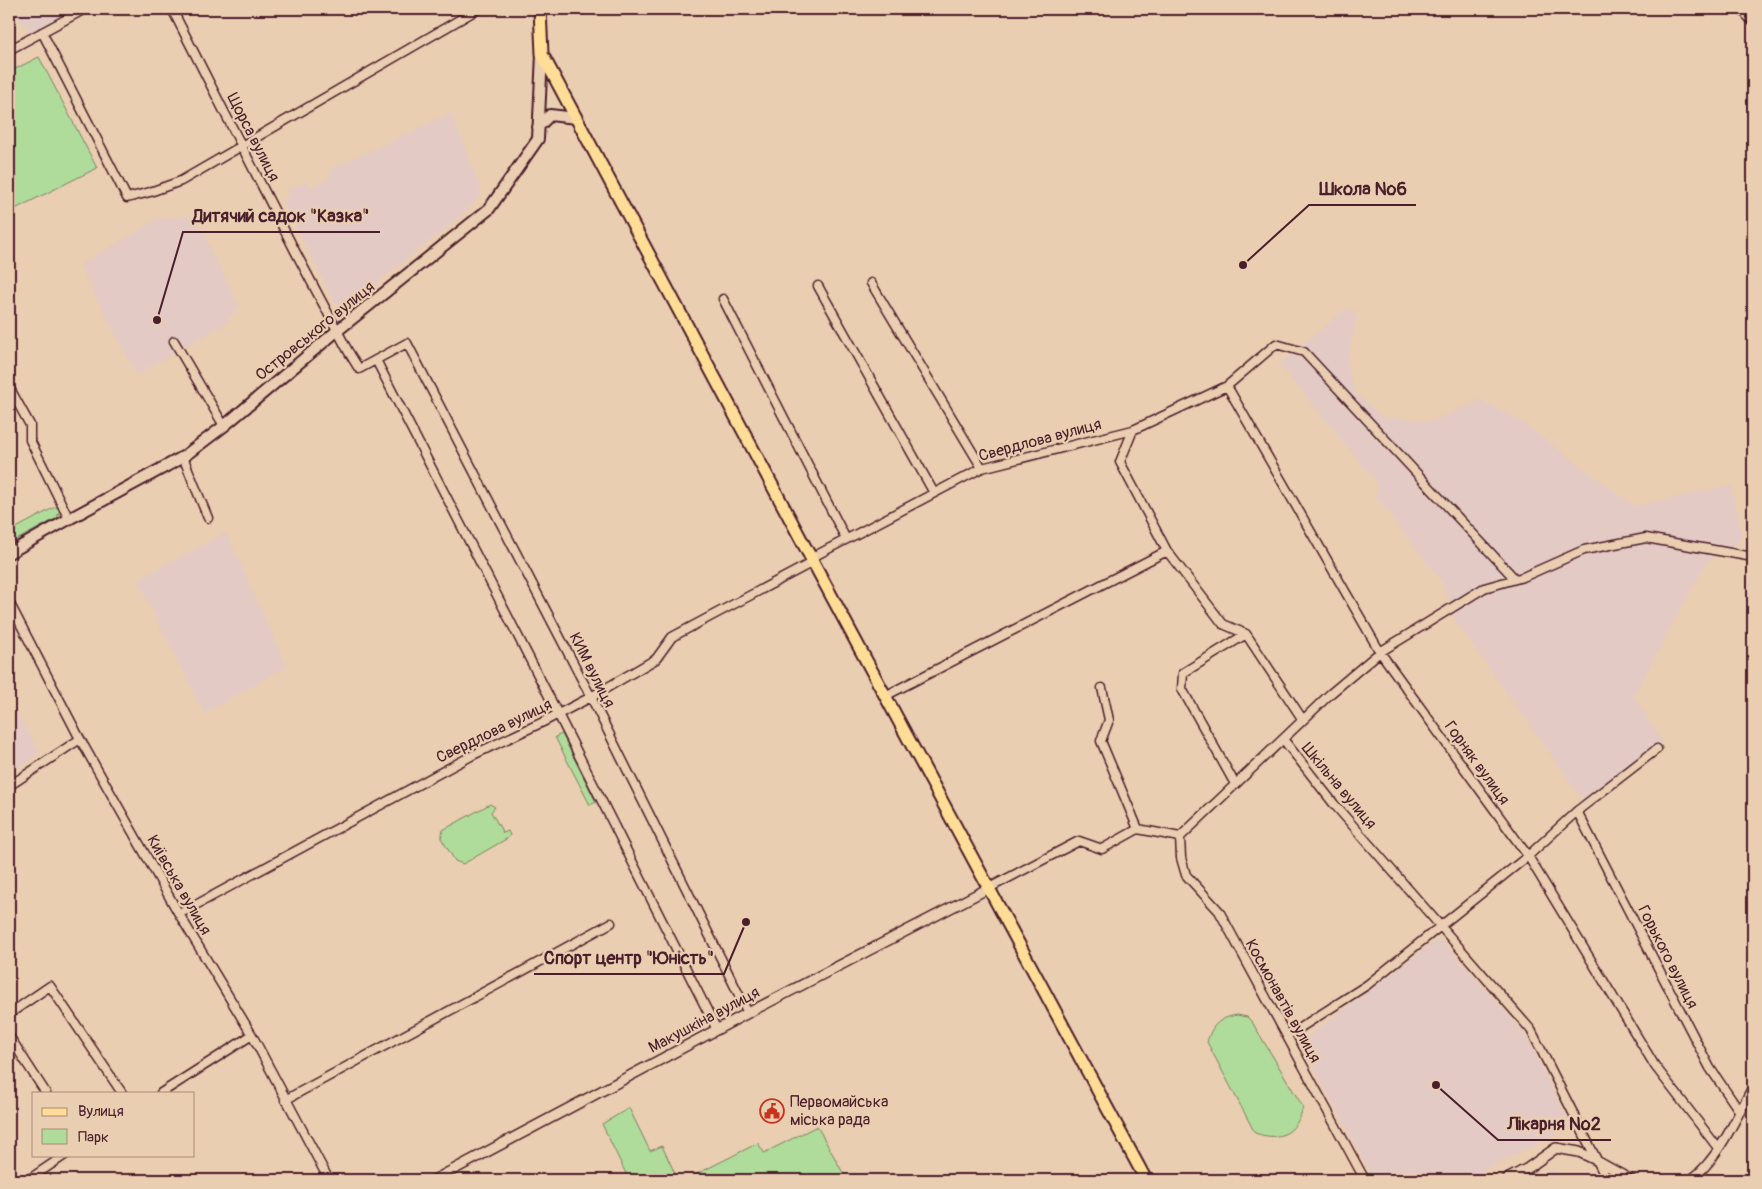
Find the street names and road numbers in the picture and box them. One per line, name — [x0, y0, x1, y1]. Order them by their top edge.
street label: Щорса вулиця — [222, 89, 284, 185]
street label: Островського вулиця — [251, 277, 379, 385]
street label: Свердлова вулиця — [976, 414, 1104, 466]
street label: КИМ вулиця — [565, 629, 619, 711]
street label: Свердлова вулиця — [433, 694, 555, 768]
street label: Горняк вулиця — [1440, 717, 1514, 809]
street label: Шкільна вулиця — [1297, 739, 1381, 833]
street label: Київська вулиця — [142, 831, 216, 939]
street label: Горького вулиця — [1633, 902, 1703, 1012]
street label: Космонавтів вулиця — [1241, 936, 1325, 1066]
street label: Макушкіна вулиця — [645, 982, 763, 1058]

